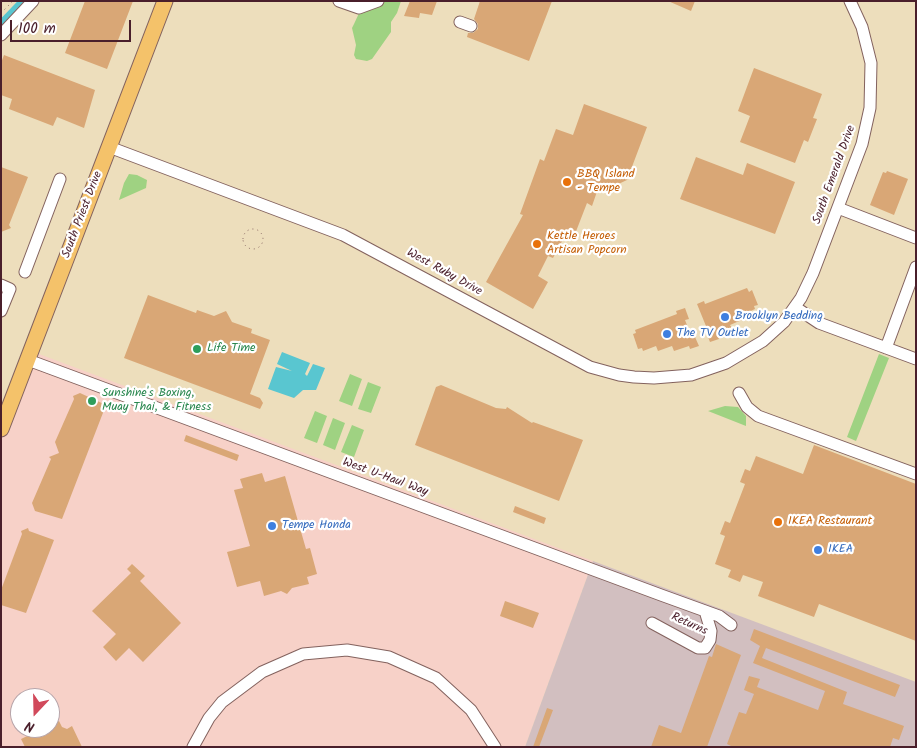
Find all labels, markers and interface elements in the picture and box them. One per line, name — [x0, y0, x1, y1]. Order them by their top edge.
scale bar — [12, 10, 134, 42]
text: 100 m — [18, 17, 56, 41]
street label: South Emerald Drive — [810, 124, 860, 226]
place label: BBQ Island - Tempe — [577, 168, 635, 196]
street label: South Priest Drive — [60, 170, 106, 260]
marker: BBQ Island - Tempe — [561, 176, 573, 188]
place label: Kettle Heroes Artisan Popcorn — [547, 230, 627, 258]
marker: Kettle Heroes Artisan Popcorn — [531, 238, 543, 250]
street label: West Ruby Drive — [404, 246, 484, 300]
place label: Brooklyn Bedding — [735, 310, 823, 324]
marker: Brooklyn Bedding — [719, 311, 731, 323]
place label: The TV Outlet — [677, 327, 748, 341]
marker: The TV Outlet — [661, 328, 673, 340]
place label: Life Time — [207, 342, 255, 356]
marker: Life Time — [191, 343, 203, 355]
place label: Sunshine's Boxing, Muay Thai, & Fitness — [102, 387, 211, 415]
marker: Sunshine's Boxing, Muay Thai, & Fitness — [86, 395, 98, 407]
street label: West U-Haul Way — [340, 456, 430, 500]
place label: IKEA Restaurant — [788, 515, 872, 529]
marker: IKEA Restaurant — [772, 516, 784, 528]
place label: Tempe Honda — [282, 519, 351, 533]
marker: Tempe Honda — [266, 520, 278, 532]
place label: IKEA — [828, 543, 853, 557]
marker: IKEA — [812, 544, 824, 556]
street label: Returns — [669, 611, 709, 639]
north arrow — [10, 688, 60, 738]
text: N — [22, 714, 38, 738]

